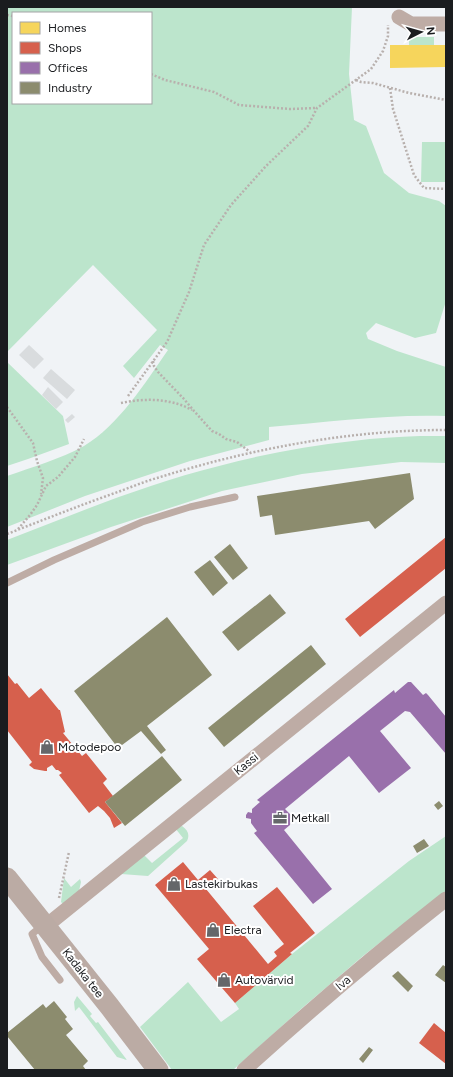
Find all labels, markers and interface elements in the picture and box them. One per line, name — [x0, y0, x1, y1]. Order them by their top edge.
legend — [12, 12, 152, 104]
north arrow — [401, 12, 441, 52]
text: Homes — [48, 21, 87, 35]
text: N — [424, 26, 437, 36]
text: Shops — [48, 41, 82, 55]
text: Offices — [48, 61, 88, 75]
text: Industry — [48, 81, 93, 95]
shop icon: Motodepoo — [39, 739, 55, 755]
place label: Motodepoo — [58, 740, 121, 754]
street label: Kassi — [231, 750, 261, 778]
office icon: Metkall — [272, 810, 288, 826]
place label: Metkall — [291, 811, 329, 825]
shop icon: Lastekirbukas — [166, 876, 182, 892]
place label: Lastekirbukas — [185, 877, 258, 891]
shop icon: Electra — [205, 922, 221, 938]
place label: Electra — [224, 923, 262, 937]
street label: Kadaka tee — [59, 945, 107, 1001]
shop icon: Autovärvid — [216, 972, 232, 988]
place label: Autovärvid — [235, 973, 294, 987]
street label: Iva — [333, 973, 353, 993]

